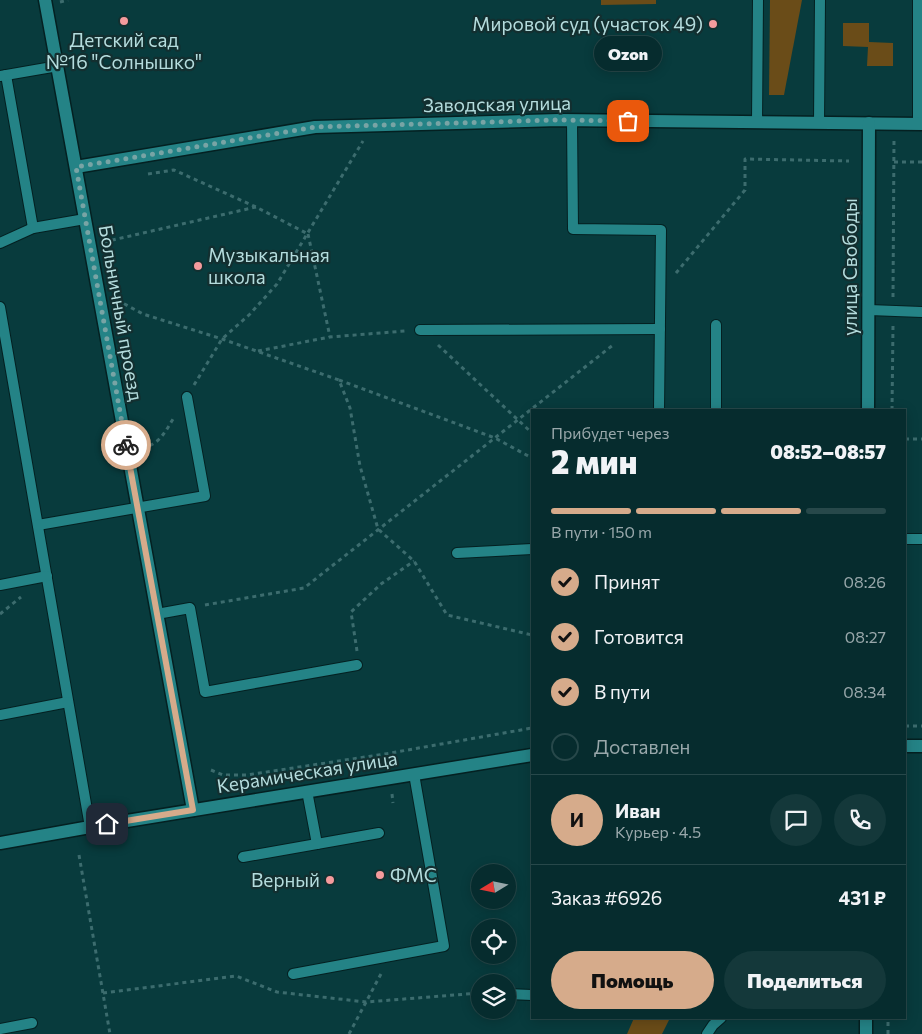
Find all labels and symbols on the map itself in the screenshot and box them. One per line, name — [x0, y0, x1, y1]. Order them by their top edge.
place label: Мировой суд (участок 49) — [472, 12, 703, 35]
marker: Детский сад №16 "Солнышко" — [118, 15, 130, 27]
marker: Мировой суд (участок 49) — [707, 18, 719, 30]
place label: Детский сад №16 "Солнышко" — [46, 28, 202, 73]
callout: Ozon — [594, 36, 662, 71]
street label: Заводская улица — [423, 91, 571, 116]
pin — [607, 100, 649, 142]
street label: улица Свободы — [838, 198, 861, 336]
street label: Больничный проезд — [95, 223, 148, 403]
place label: Музыкальная школа — [208, 243, 330, 288]
marker: Музыкальная школа — [192, 260, 204, 272]
courier — [101, 420, 151, 470]
street label: Керамическая улица — [215, 746, 399, 797]
pin — [86, 803, 128, 845]
place label: ФМС — [390, 863, 437, 886]
north arrow — [471, 864, 516, 909]
place label: Верный — [251, 868, 320, 891]
marker: ФМС — [374, 869, 386, 881]
marker: Верный — [324, 874, 336, 886]

